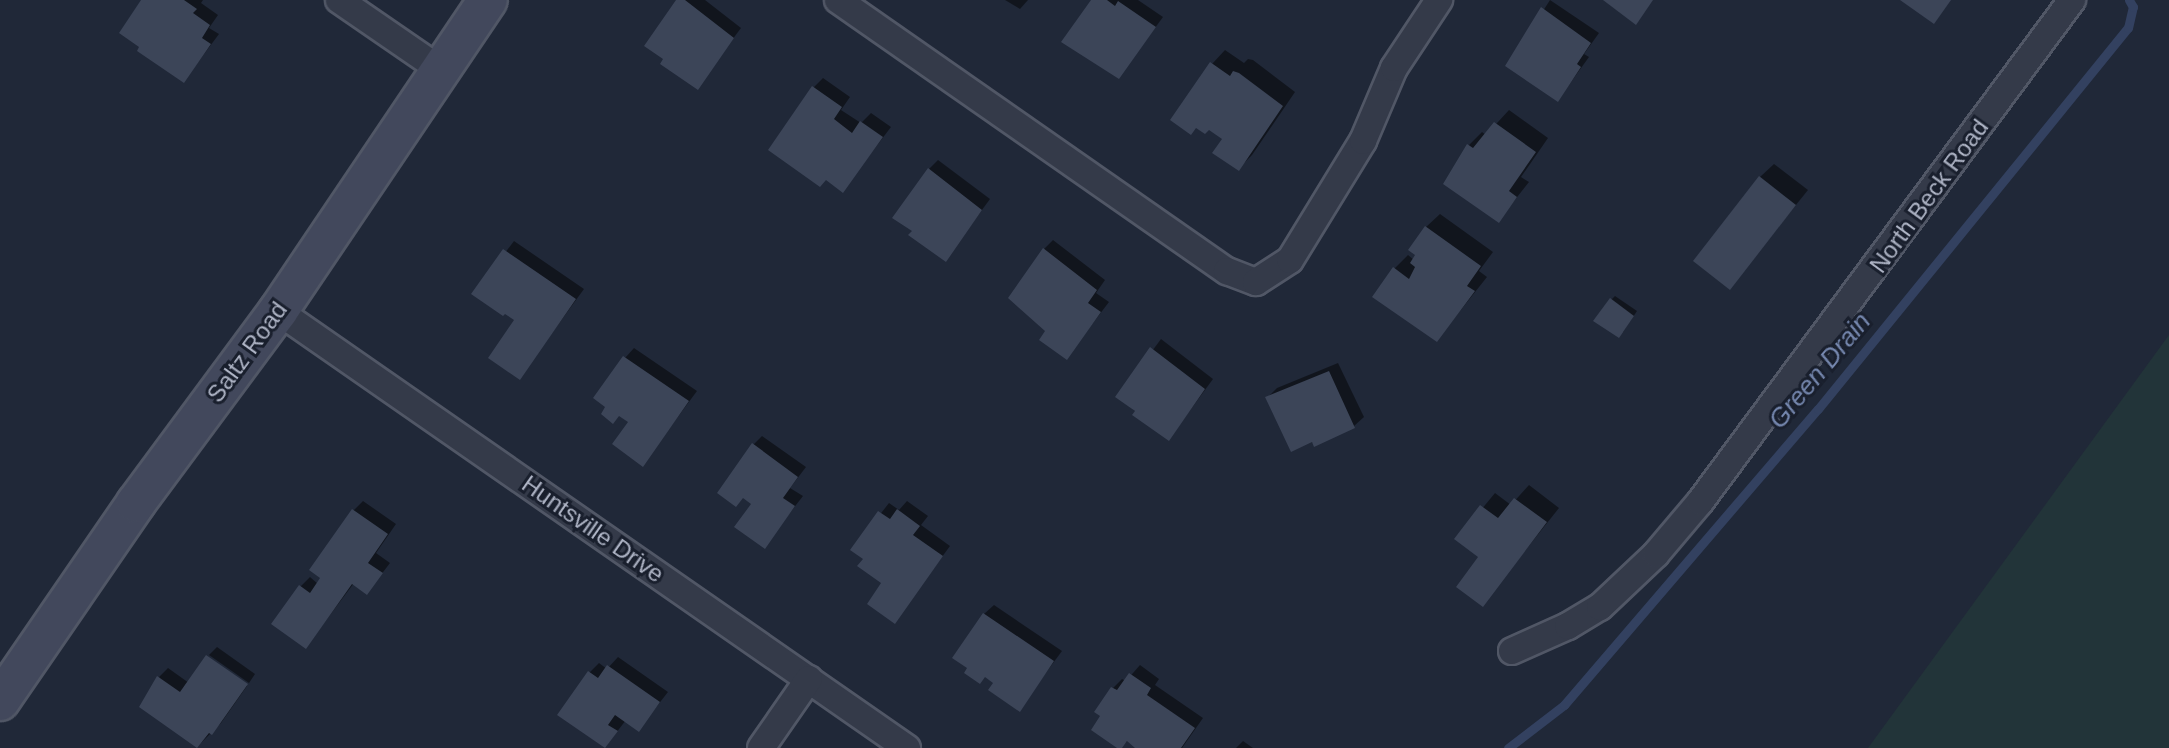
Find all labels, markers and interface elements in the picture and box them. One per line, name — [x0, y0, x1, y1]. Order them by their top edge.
street label: North Beck Road — [1864, 114, 1994, 278]
street label: Saltz Road — [201, 296, 293, 408]
water label: Green Drain — [1763, 307, 1877, 435]
street label: Huntsville Drive — [516, 469, 670, 589]

